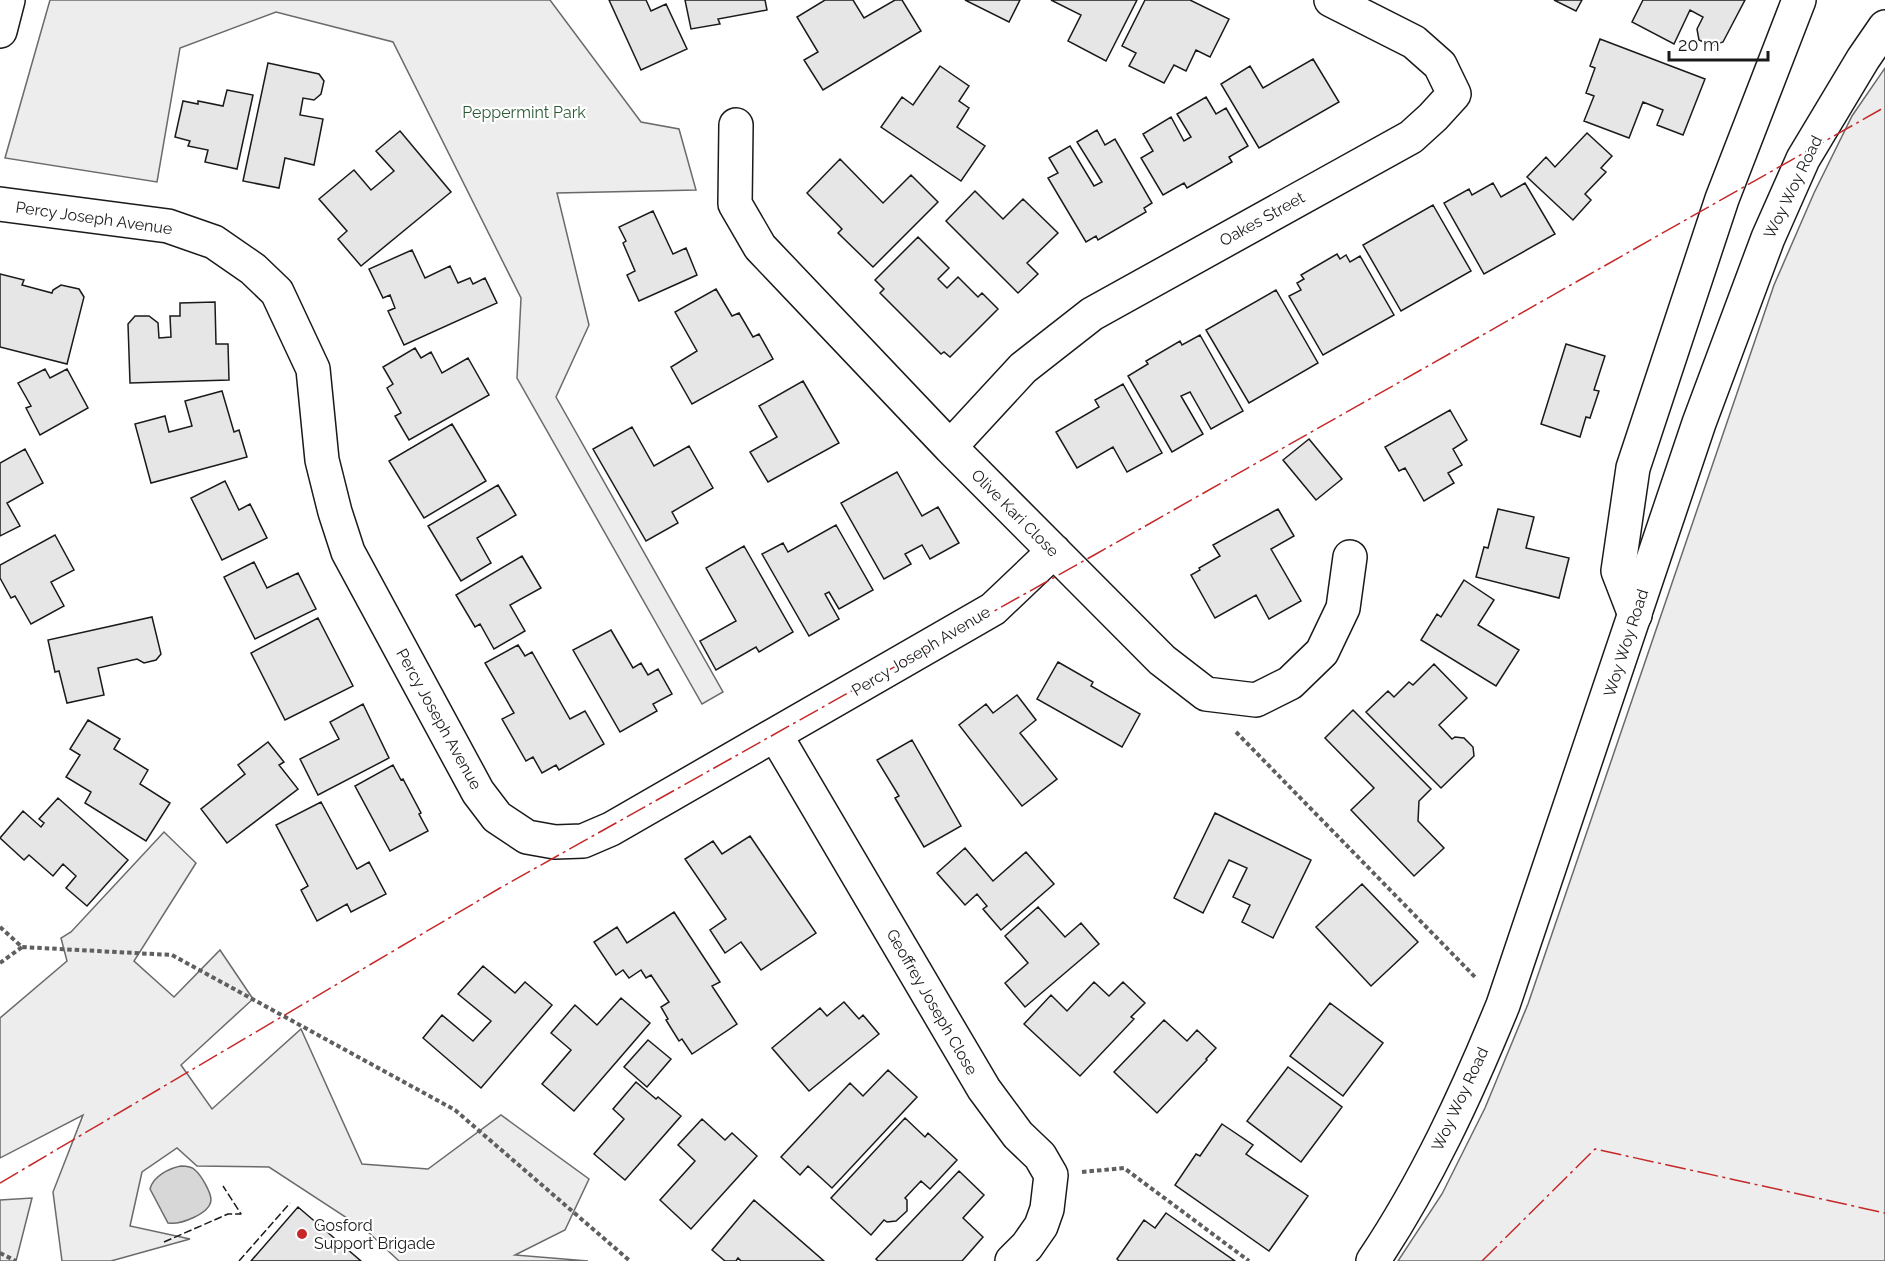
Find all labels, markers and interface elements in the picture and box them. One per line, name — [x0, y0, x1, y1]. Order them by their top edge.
scale bar — [1669, 24, 1768, 62]
text: 20 m — [1678, 34, 1720, 55]
park label: Peppermint Park — [462, 103, 586, 122]
street label: Woy Woy Road — [1760, 132, 1826, 242]
street label: Oakes Street — [1216, 188, 1308, 250]
street label: Percy Joseph Avenue — [14, 198, 174, 238]
street label: Olive Kari Close — [967, 465, 1063, 561]
street label: Woy Woy Road — [1600, 587, 1652, 699]
street label: Percy Joseph Avenue — [848, 602, 994, 700]
street label: Percy Joseph Avenue — [392, 645, 486, 793]
street label: Geoffrey Joseph Close — [882, 926, 982, 1078]
street label: Woy Woy Road — [1428, 1044, 1492, 1154]
place label: Gosford Support Brigade — [314, 1216, 435, 1253]
marker: Gosford Support Brigade — [295, 1227, 309, 1241]

